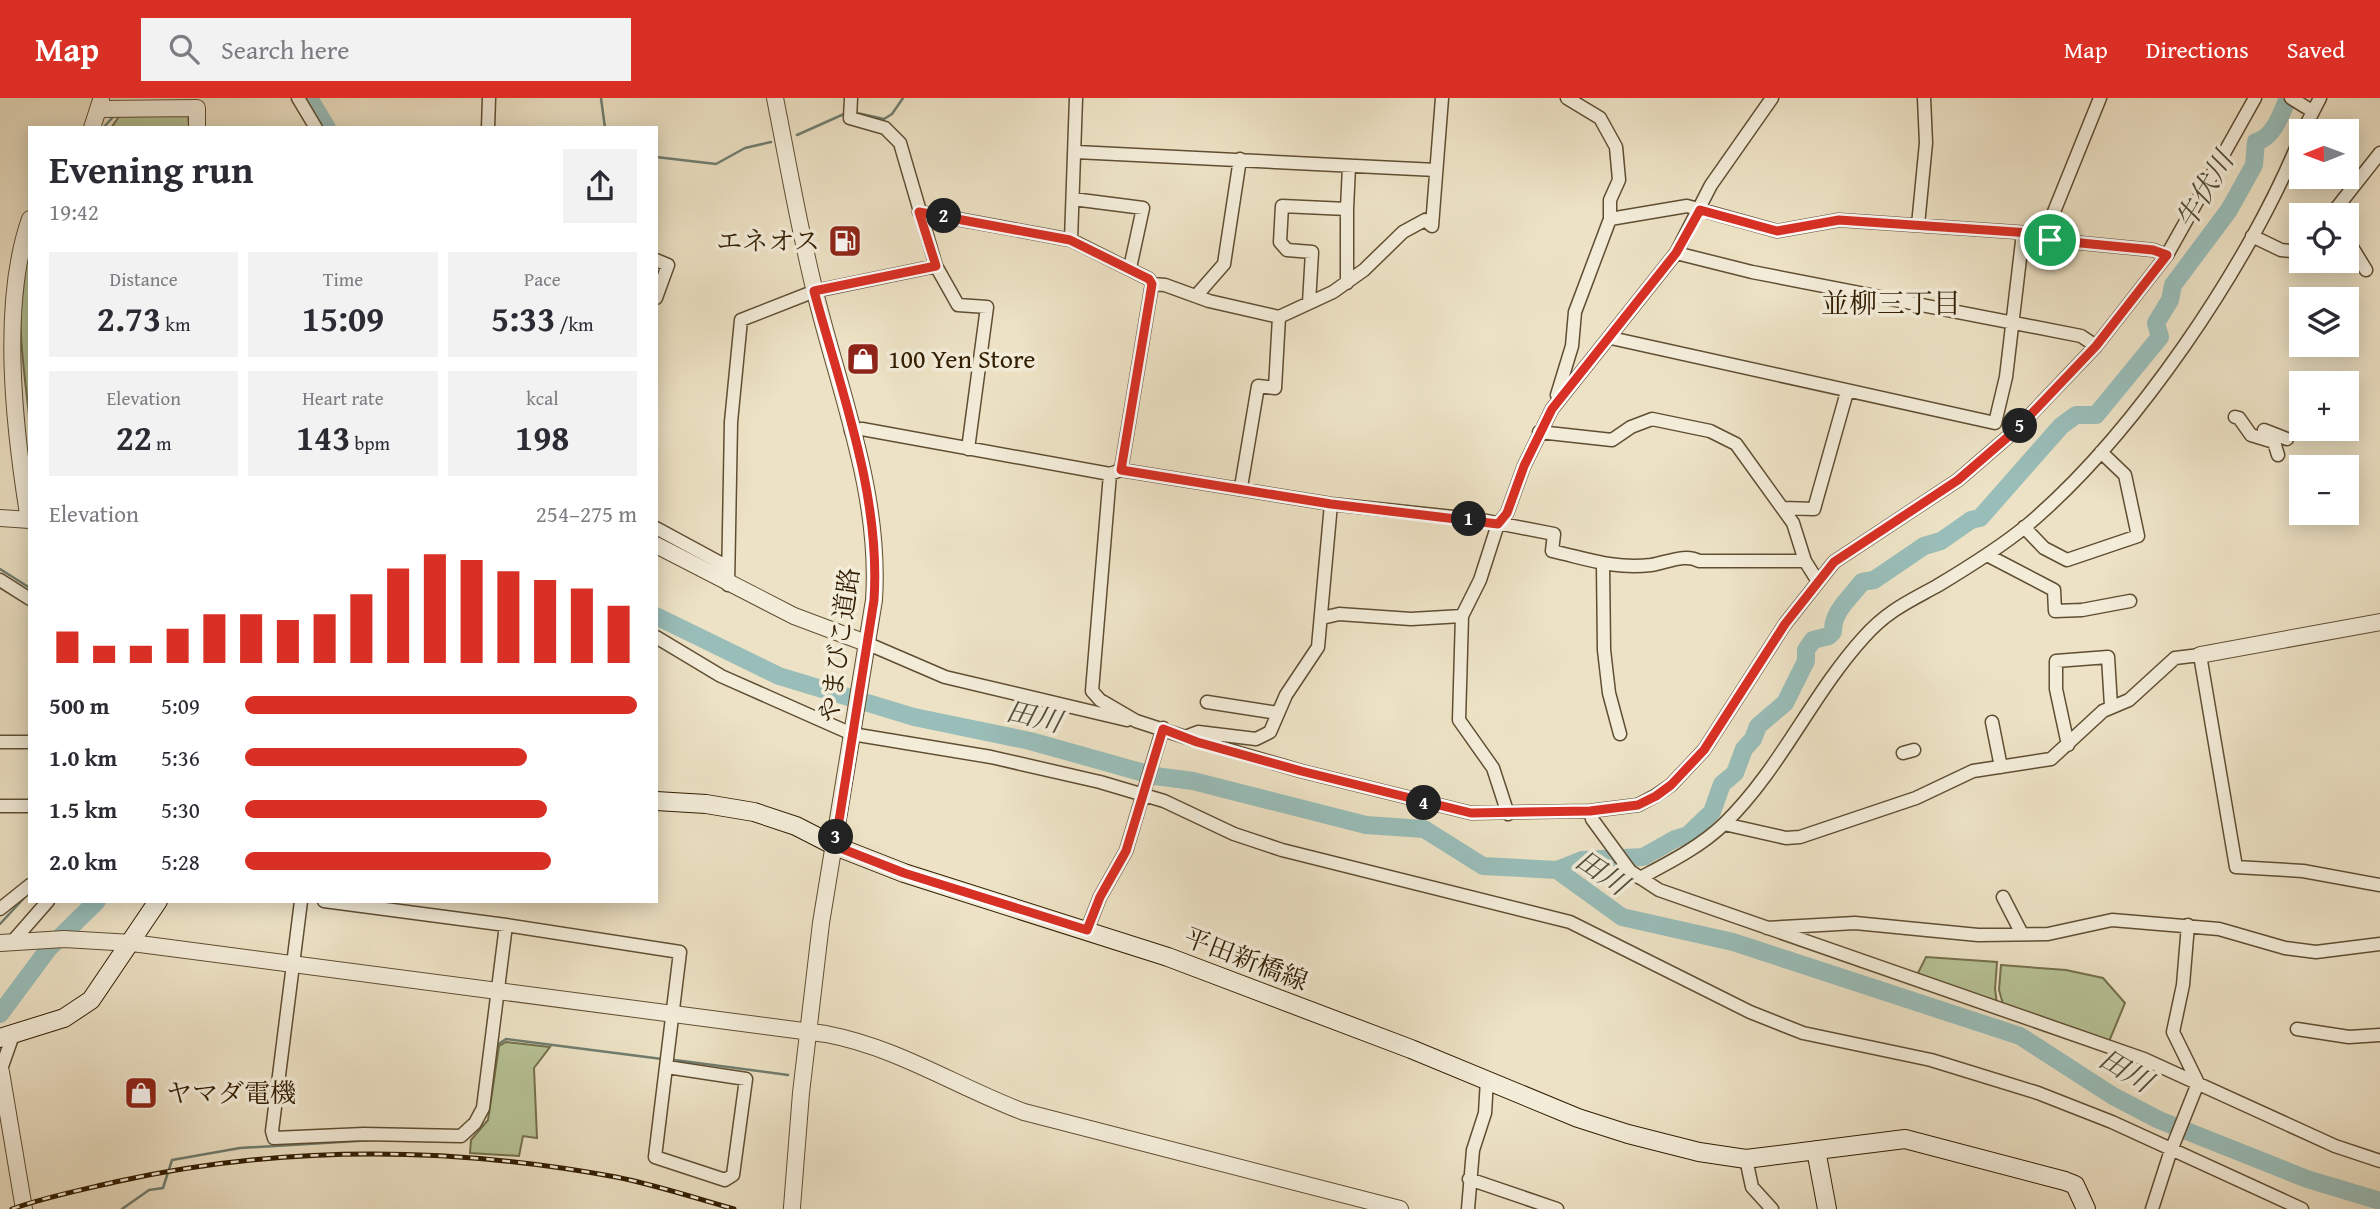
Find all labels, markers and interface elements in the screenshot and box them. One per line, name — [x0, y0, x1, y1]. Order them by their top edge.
search box — [141, 18, 631, 81]
text: Map — [35, 25, 99, 73]
icon: search — [165, 30, 203, 68]
text: Search here — [221, 30, 349, 69]
text: Map — [2064, 32, 2108, 67]
text: Directions — [2146, 32, 2249, 67]
text: Saved — [2287, 32, 2345, 67]
north arrow — [2289, 119, 2359, 189]
map controls — [2289, 119, 2359, 525]
text: Evening run — [49, 141, 253, 197]
water label: 牛伏川 — [2164, 141, 2244, 236]
button: share — [563, 149, 637, 223]
text: 19:42 — [49, 195, 99, 228]
pin: 2 — [926, 198, 962, 234]
text: 2 — [939, 201, 948, 229]
button: locate — [2289, 203, 2359, 273]
pin — [2020, 210, 2080, 270]
place label: エネオス — [716, 221, 820, 260]
icon: arrive — [2031, 221, 2069, 259]
fuel station icon: エネオス — [826, 222, 864, 260]
text: Distance — [110, 265, 178, 293]
text: Time — [323, 265, 363, 293]
text: Pace — [524, 265, 561, 293]
district label: 並柳三丁目 — [1821, 282, 1961, 323]
button: layers — [2289, 287, 2359, 357]
text: 2.73 — [97, 293, 161, 344]
text: 15:09 — [302, 293, 384, 344]
text: 5:33 — [491, 293, 555, 344]
text: km — [161, 310, 190, 338]
text: /km — [555, 310, 594, 338]
place label: 100 Yen Store — [888, 339, 1036, 378]
shop icon: 100 Yen Store — [844, 340, 882, 378]
button: + — [2289, 371, 2359, 441]
text: Elevation — [106, 384, 181, 412]
text: Heart rate — [302, 384, 384, 412]
text: kcal — [526, 384, 559, 412]
pin: 5 — [2002, 408, 2038, 444]
text: 5 — [2015, 411, 2024, 439]
text: 22 — [116, 412, 152, 463]
text: 143 — [296, 412, 350, 463]
text: 198 — [515, 412, 570, 463]
text: m — [152, 429, 172, 457]
text: bpm — [350, 429, 390, 457]
button: − — [2289, 455, 2359, 525]
text: Elevation — [49, 497, 139, 530]
text: 254–275 m — [536, 497, 637, 530]
pin: 1 — [1452, 502, 1486, 536]
text: 1 — [1464, 504, 1473, 532]
street label: やまびこ道路 — [808, 565, 869, 725]
text: 500 m — [49, 689, 110, 722]
text: 5:09 — [161, 689, 200, 722]
water label: 田川 — [1002, 689, 1069, 742]
text: 1.0 km — [49, 741, 117, 774]
text: 5:36 — [161, 741, 200, 774]
pin: 4 — [1406, 786, 1442, 820]
text: 4 — [1419, 788, 1428, 816]
text: 1.5 km — [49, 793, 117, 826]
text: 5:30 — [161, 793, 200, 826]
pin: 3 — [818, 820, 854, 854]
text: 3 — [831, 822, 840, 850]
water label: 田川 — [1568, 839, 1639, 906]
text: 2.0 km — [49, 845, 117, 878]
text: 5:28 — [161, 845, 200, 878]
street label: 平田新橋線 — [1179, 917, 1314, 1000]
water label: 田川 — [2092, 1038, 2163, 1103]
place label: ヤマダ電機 — [166, 1073, 296, 1112]
shop icon: ヤマダ電機 — [122, 1074, 160, 1112]

